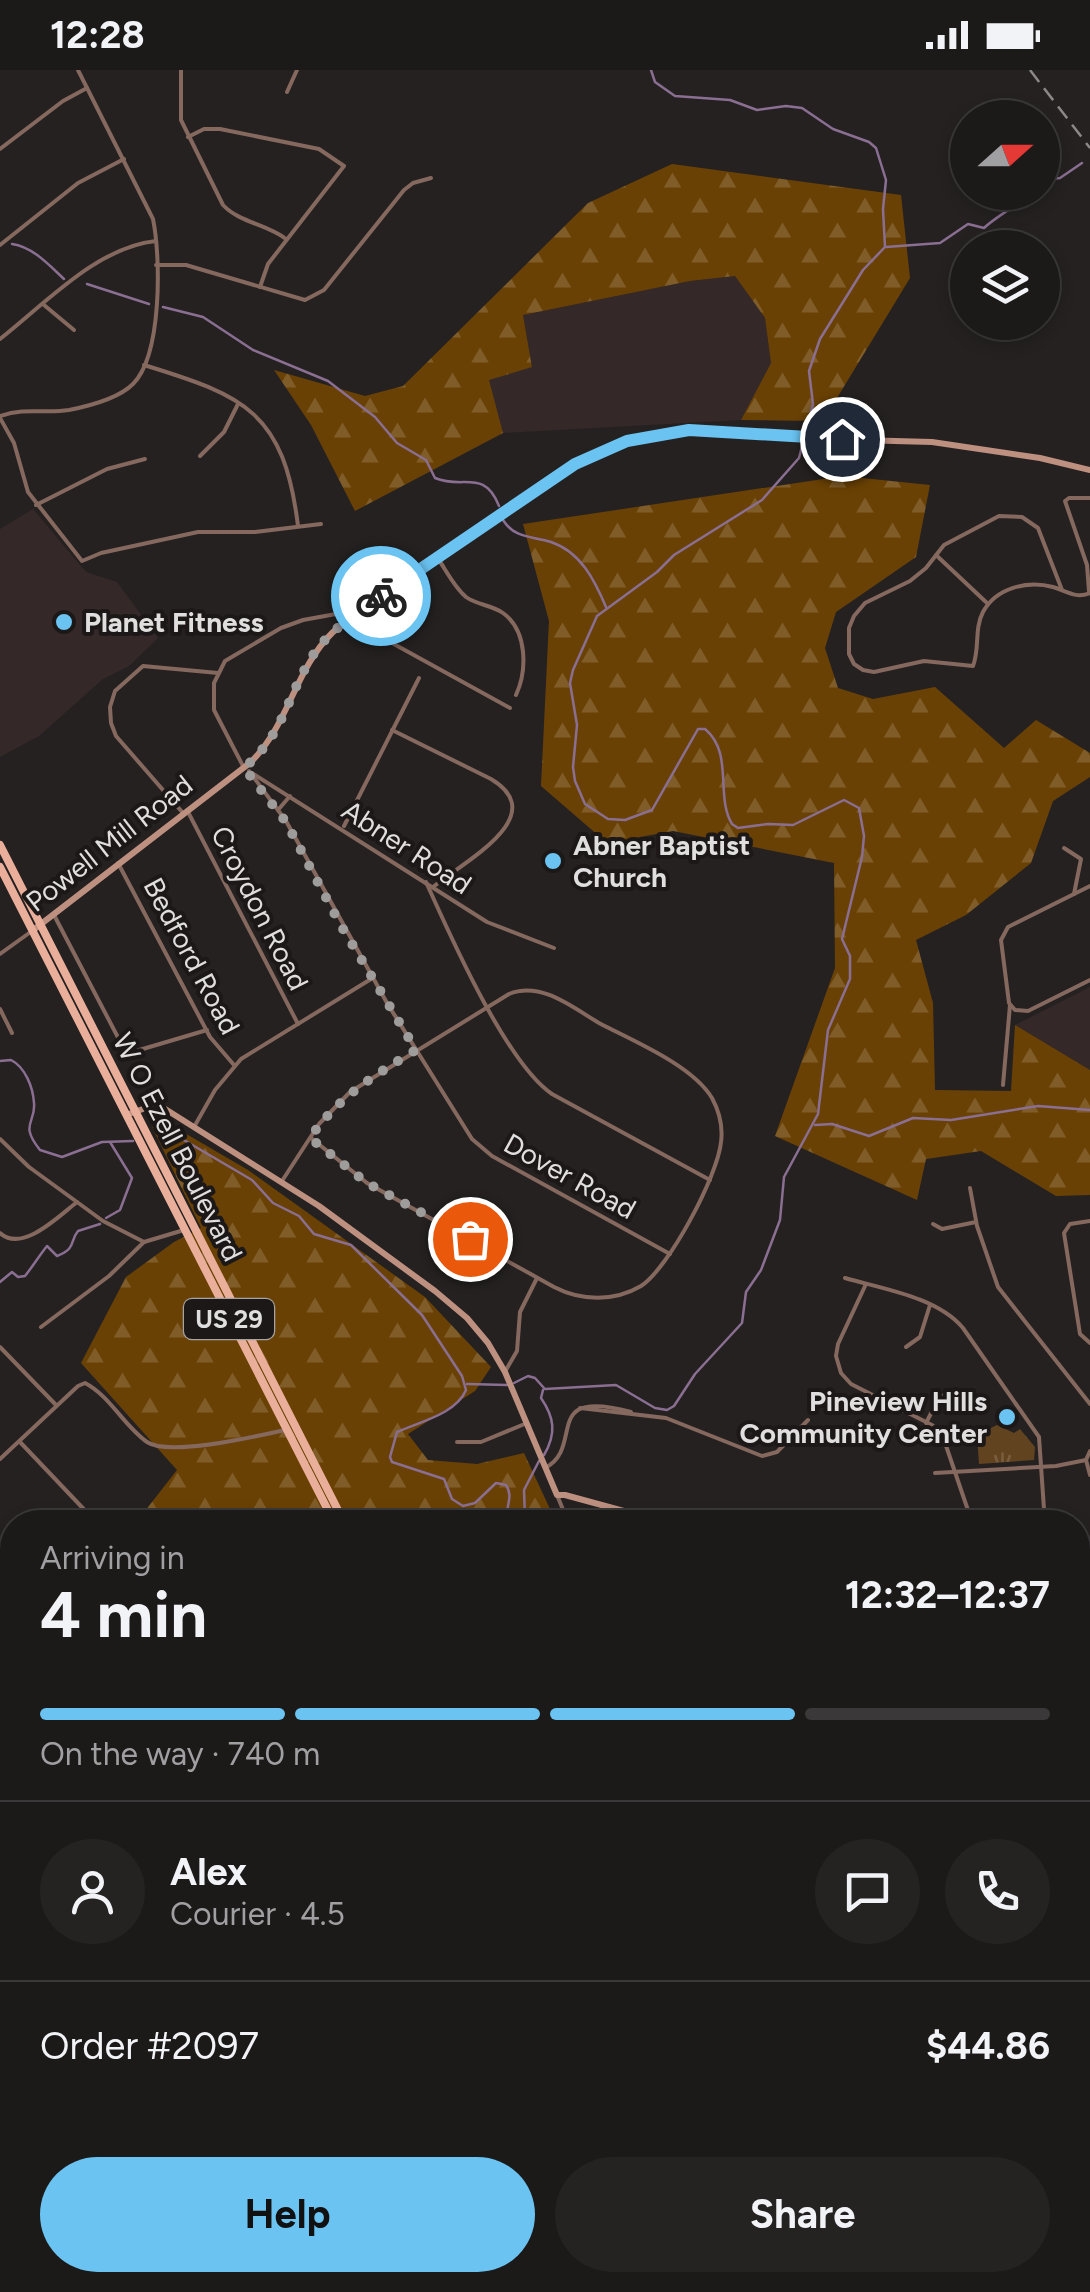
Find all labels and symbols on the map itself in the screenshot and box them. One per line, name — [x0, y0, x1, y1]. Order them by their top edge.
north arrow — [950, 100, 1060, 210]
pin — [800, 397, 885, 482]
courier — [331, 546, 431, 646]
place label: Planet Fitness — [84, 605, 264, 639]
marker: Planet Fitness — [53, 611, 75, 633]
street label: Powell Mill Road — [19, 767, 199, 919]
street label: Abner Road — [336, 793, 478, 901]
street label: Croydon Road — [204, 820, 316, 996]
place label: Abner Baptist Church — [573, 828, 750, 894]
marker: Abner Baptist Church — [542, 850, 564, 872]
street label: Bedford Road — [136, 872, 248, 1040]
street label: W O Ezell Boulevard — [106, 1027, 250, 1267]
street label: Dover Road — [498, 1126, 642, 1226]
pin — [428, 1197, 513, 1282]
road number: US 29 — [184, 1299, 274, 1339]
place label: Pineview Hills Community Center — [740, 1384, 987, 1450]
marker: Pineview Hills Community Center — [996, 1406, 1018, 1428]

